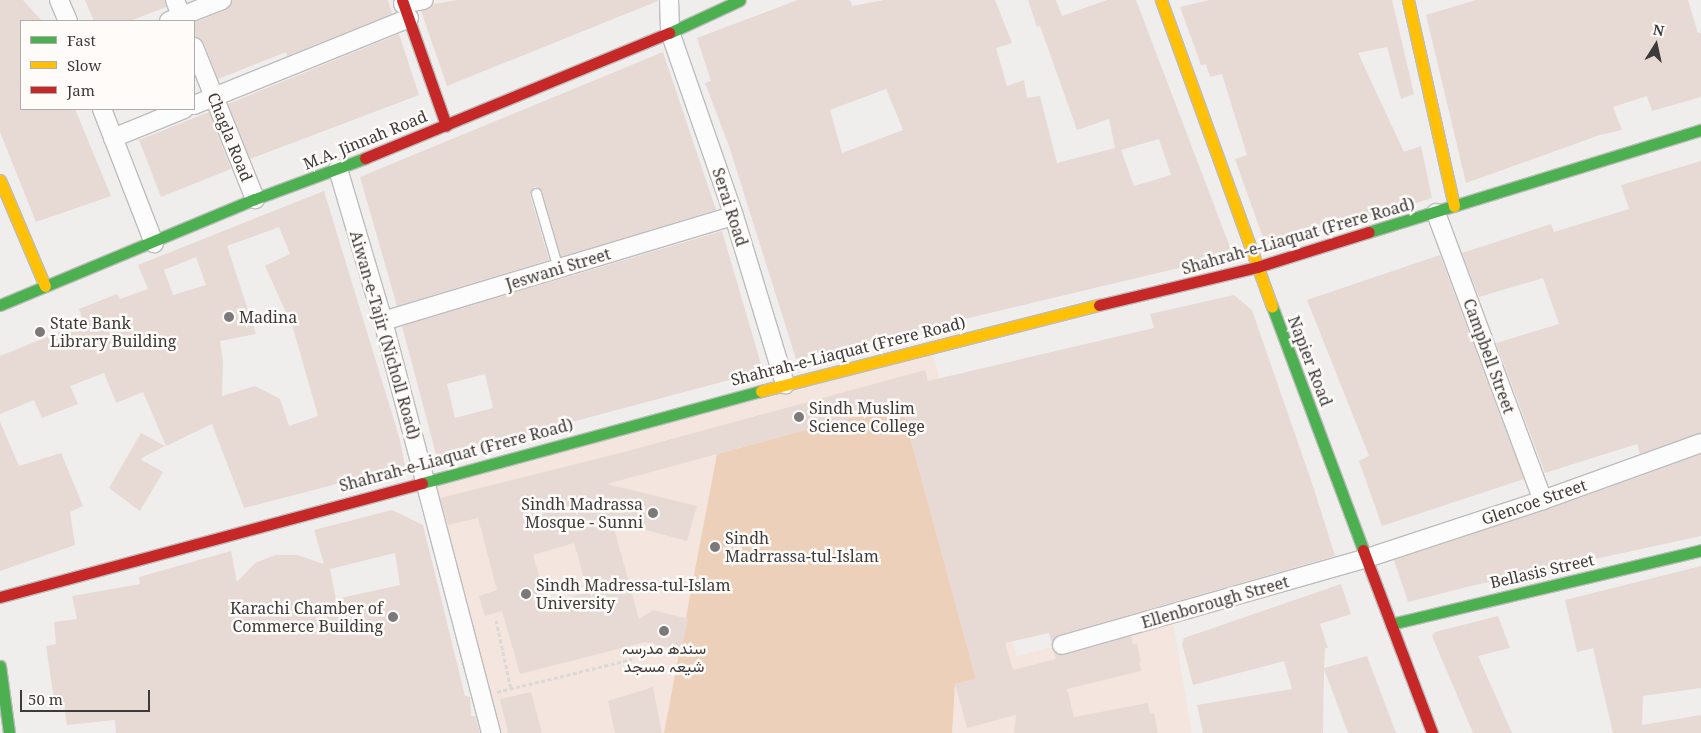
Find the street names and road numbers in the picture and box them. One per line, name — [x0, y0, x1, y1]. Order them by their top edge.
street label: Chagla Road — [203, 90, 257, 184]
street label: M.A. Jinnah Road — [300, 106, 430, 174]
street label: Serai Road — [708, 165, 752, 249]
street label: Shahrah-e-Liaquat (Frere Road) — [1179, 194, 1417, 278]
street label: Aiwan-e-Tajir (Nicholl Road) — [346, 228, 424, 442]
street label: Jeswani Street — [503, 244, 613, 294]
street label: Campbell Street — [1459, 296, 1519, 416]
street label: Shahrah-e-Liaquat (Frere Road) — [729, 313, 967, 389]
street label: Napier Road — [1284, 313, 1336, 409]
street label: Shahrah-e-Liaquat (Frere Road) — [337, 415, 575, 495]
street label: Glencoe Street — [1479, 475, 1589, 529]
street label: Bellasis Street — [1488, 550, 1596, 592]
street label: Ellenborough Street — [1139, 572, 1291, 632]

